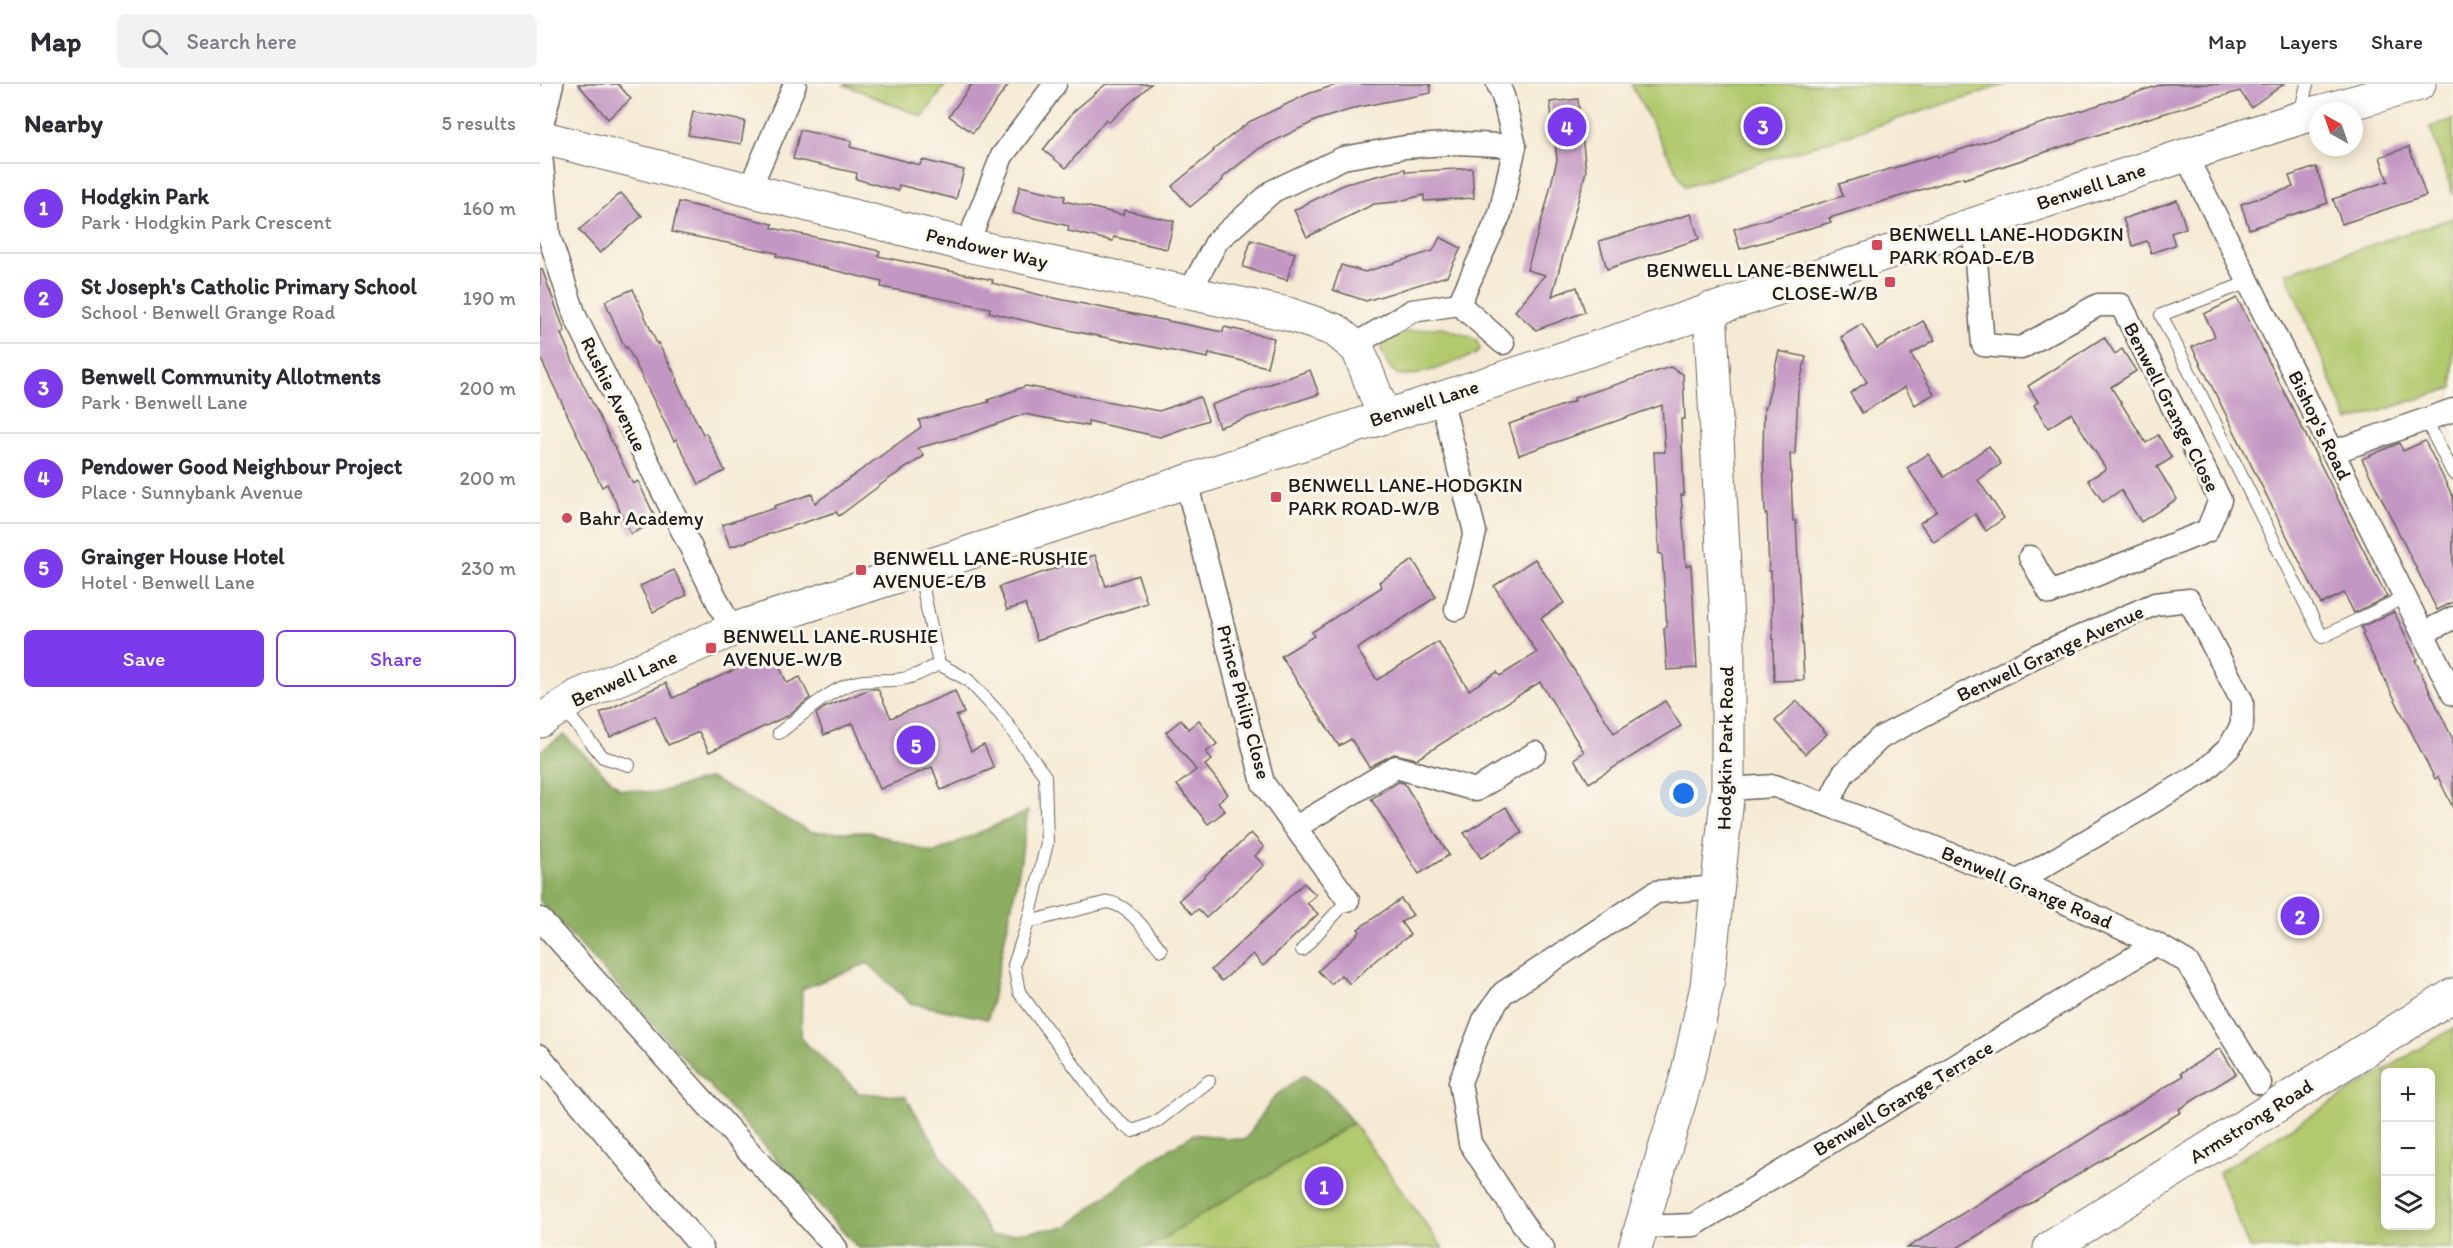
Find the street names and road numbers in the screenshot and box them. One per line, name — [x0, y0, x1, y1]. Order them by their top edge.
street label: Benwell Lane — [2033, 157, 2149, 215]
street label: Pendower Way — [924, 222, 1051, 274]
street label: Benwell Grange Close — [2119, 318, 2225, 496]
street label: Rushie Avenue — [576, 333, 652, 455]
street label: Bishop's Road — [2283, 367, 2357, 484]
street label: Benwell Lane — [1366, 374, 1482, 432]
street label: Benwell Grange Avenue — [1953, 599, 2147, 707]
street label: Prince Philip Close — [1212, 622, 1276, 782]
street label: Benwell Lane — [567, 644, 681, 712]
street label: Hodgkin Park Road — [1712, 666, 1738, 830]
street label: Benwell Grange Road — [1938, 840, 2116, 934]
street label: Benwell Grange Terrace — [1809, 1035, 1997, 1161]
street label: Armstrong Road — [2185, 1073, 2317, 1168]

